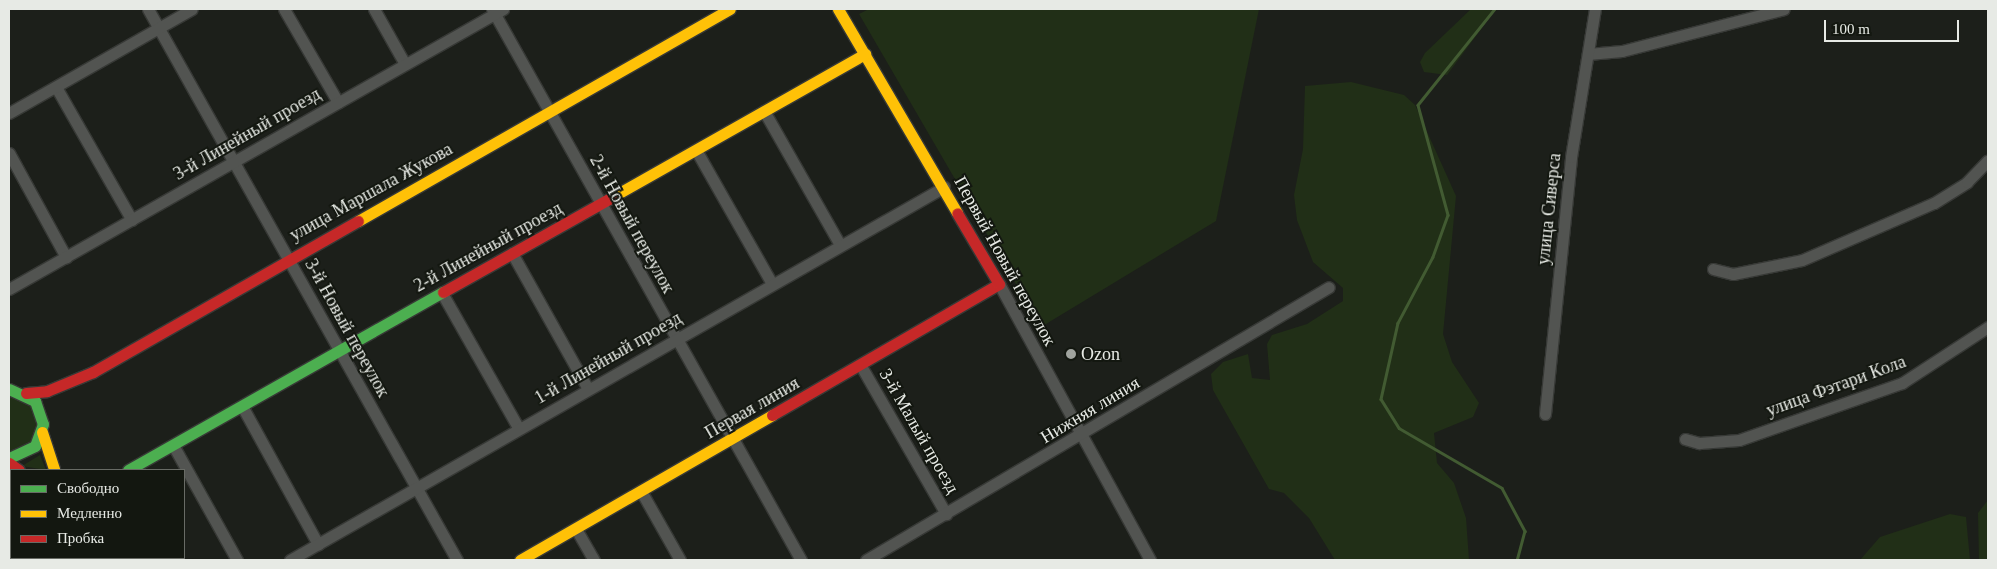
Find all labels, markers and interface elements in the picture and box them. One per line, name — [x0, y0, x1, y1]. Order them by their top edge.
scale bar — [1827, 10, 1962, 42]
text: 100 m — [1832, 21, 1870, 37]
street label: 3-й Линейный проезд — [170, 83, 324, 185]
street label: улица Маршала Жукова — [286, 138, 456, 246]
street label: 2-й Новый переулок — [585, 151, 679, 297]
street label: улица Сиверса — [1532, 152, 1566, 266]
street label: Первый Новый переулок — [949, 172, 1061, 350]
street label: 2-й Линейный проезд — [410, 197, 566, 297]
street label: 3-й Новый переулок — [300, 255, 394, 401]
street label: 1-й Линейный проезд — [531, 307, 685, 409]
place label: Ozon — [1081, 343, 1120, 365]
marker: Ozon — [1065, 348, 1077, 360]
street label: улица Фэтари Кола — [1763, 351, 1909, 421]
street label: 3-й Малый проезд — [875, 365, 963, 497]
street label: Первая линия — [701, 372, 803, 444]
street label: Нижняя линия — [1036, 372, 1144, 448]
legend — [10, 469, 185, 559]
text: Свободно — [57, 480, 119, 496]
text: Медленно — [57, 505, 122, 521]
text: Пробка — [57, 530, 104, 546]

